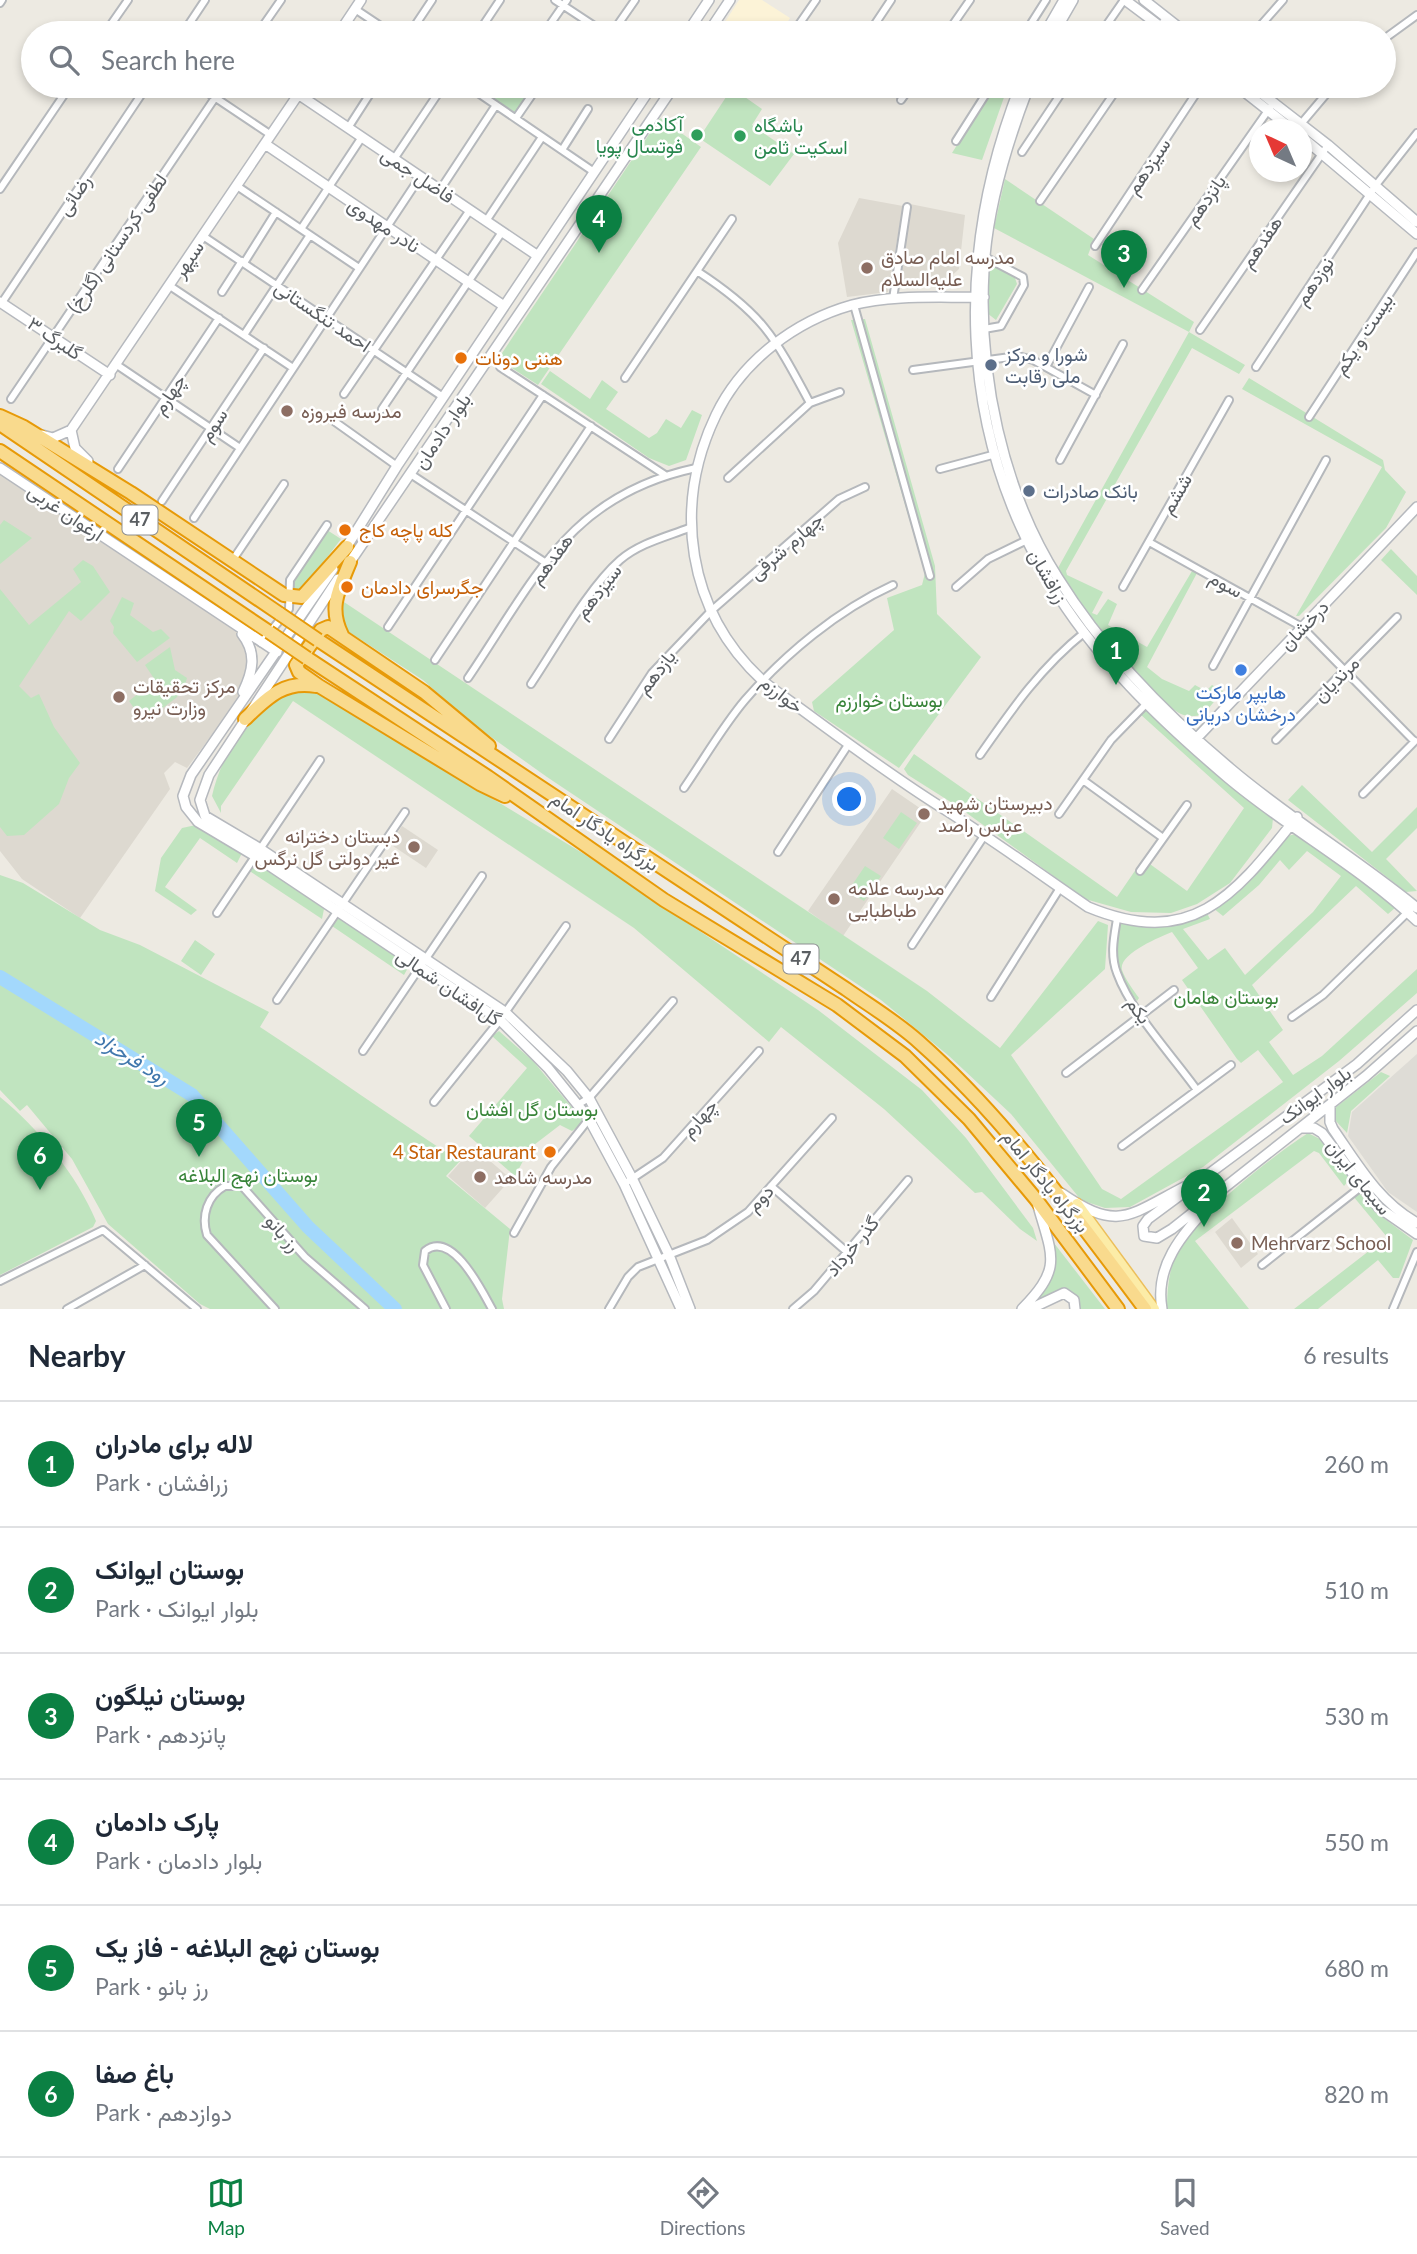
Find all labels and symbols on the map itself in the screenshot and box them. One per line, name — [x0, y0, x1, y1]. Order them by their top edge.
place label: آکادمی فوتسال پویا — [596, 112, 685, 160]
place label: باشگاه اسکیت ثامن — [754, 113, 848, 159]
north arrow — [1249, 119, 1312, 182]
marker: آکادمی فوتسال پویا — [689, 127, 705, 143]
marker: باشگاه اسکیت ثامن — [732, 128, 748, 144]
street label: سیزدهم — [1121, 133, 1176, 199]
street label: فاضل جمی — [377, 142, 459, 208]
street label: لطفی کردستانی (گلرخ) — [62, 169, 173, 318]
street label: رضائی — [52, 170, 96, 220]
street label: پانزدهم — [1179, 170, 1233, 231]
street label: نادر مهدوی — [343, 192, 425, 258]
pin: 4 — [576, 195, 622, 253]
street label: هفدهم — [1235, 211, 1288, 273]
pin: 3 — [1101, 230, 1147, 288]
street label: سپهر — [166, 236, 211, 284]
place label: مدرسه امام صادق علیه‌السلام — [881, 245, 1015, 292]
street label: نوزدهم — [1289, 252, 1340, 310]
marker: مدرسه امام صادق علیه‌السلام — [859, 260, 875, 276]
street label: احمد تنگستانی — [270, 275, 376, 357]
street label: بیست و یکم — [1328, 289, 1399, 380]
street label: گلبرگ ۳ — [23, 311, 87, 365]
place label: شورا و مرکز ملی رقابت — [1004, 342, 1088, 388]
place label: هننی دونات — [475, 346, 563, 370]
marker: هننی دونات — [453, 350, 469, 366]
marker: شورا و مرکز ملی رقابت — [983, 357, 999, 373]
street label: چهارم — [147, 369, 193, 420]
street label: بلوار دادمان — [408, 388, 476, 474]
place label: مدرسه فیروزه — [301, 399, 402, 423]
marker: مدرسه فیروزه — [279, 403, 295, 419]
street label: سوم — [193, 404, 233, 447]
street label: ششم — [1155, 469, 1198, 519]
street label: ارغوان غربی — [23, 478, 109, 546]
place label: بانک صادرات — [1043, 479, 1138, 503]
marker: بانک صادرات — [1021, 483, 1037, 499]
road number: 47 — [122, 506, 158, 534]
street label: چهارم شرقی — [744, 507, 829, 586]
place label: کله پاچه کاج — [359, 518, 453, 544]
marker: کله پاچه کاج — [337, 522, 353, 538]
street label: هفدهم — [524, 529, 579, 590]
street label: زرافشان — [1023, 545, 1073, 607]
street label: سیزدهم — [569, 559, 628, 624]
street label: سوم — [1205, 565, 1247, 604]
place label: جگرسرای دادمان — [361, 575, 484, 599]
marker: جگرسرای دادمان — [339, 579, 355, 595]
street label: درخشان — [1274, 595, 1334, 655]
pin: 1 — [1093, 627, 1139, 685]
street label: یازدهم — [631, 645, 682, 700]
street label: مرنديان — [1308, 651, 1364, 707]
marker: هایپر مارکت درخشان دریانی — [1233, 662, 1249, 678]
street label: خوارزم — [755, 670, 808, 719]
place label: مرکز تحقیقات وزارت نیرو — [133, 674, 236, 720]
place label: هایپر مارکت درخشان دریانی — [1186, 680, 1296, 726]
park label: بوستان خوارزم — [835, 688, 943, 713]
marker: مرکز تحقیقات وزارت نیرو — [111, 689, 127, 705]
your location — [832, 782, 866, 816]
street label: بزرگراه یادگار امام — [546, 786, 664, 877]
place label: دبیرستان شهید عباس راصد — [938, 791, 1053, 837]
marker: دبیرستان شهید عباس راصد — [916, 806, 932, 822]
place label: دبستان دخترانه غیر دولتی گل نرگس — [254, 824, 400, 870]
marker: دبستان دخترانه غیر دولتی گل نرگس — [406, 839, 422, 855]
place label: مدرسه علامه طباطبایی — [848, 876, 944, 922]
marker: مدرسه علامه طباطبایی — [826, 891, 842, 907]
street label: گل‌افشان شمالی — [392, 943, 506, 1031]
road number: 47 — [784, 944, 818, 974]
park label: بوستان هامان — [1173, 985, 1279, 1009]
street label: یکم — [1120, 992, 1157, 1029]
water label: رود فرحزاد — [90, 1024, 175, 1091]
street label: بلوار ایوانک — [1274, 1061, 1356, 1129]
street label: چهارم — [676, 1094, 724, 1144]
park label: بوستان گل افشان — [466, 1097, 598, 1121]
pin: 5 — [176, 1099, 222, 1157]
street label: بزرگراه یادگار امام — [996, 1125, 1095, 1238]
pin: 6 — [17, 1132, 63, 1190]
street label: سیمای ایران — [1321, 1134, 1397, 1220]
place label: 4 Star Restaurant — [393, 1140, 536, 1163]
marker: 4 Star Restaurant — [542, 1144, 558, 1160]
park label: بوستان نهج البلاغه — [178, 1163, 318, 1189]
place label: مدرسه شاهد — [494, 1165, 592, 1189]
marker: مدرسه شاهد — [472, 1169, 488, 1185]
pin: 2 — [1181, 1169, 1227, 1227]
street label: دوم — [741, 1179, 779, 1217]
street label: رز بانو — [260, 1209, 306, 1257]
street label: گذر خرداد — [820, 1211, 884, 1281]
place label: Mehrvarz School — [1251, 1231, 1391, 1254]
marker: Mehrvarz School — [1229, 1235, 1245, 1251]

